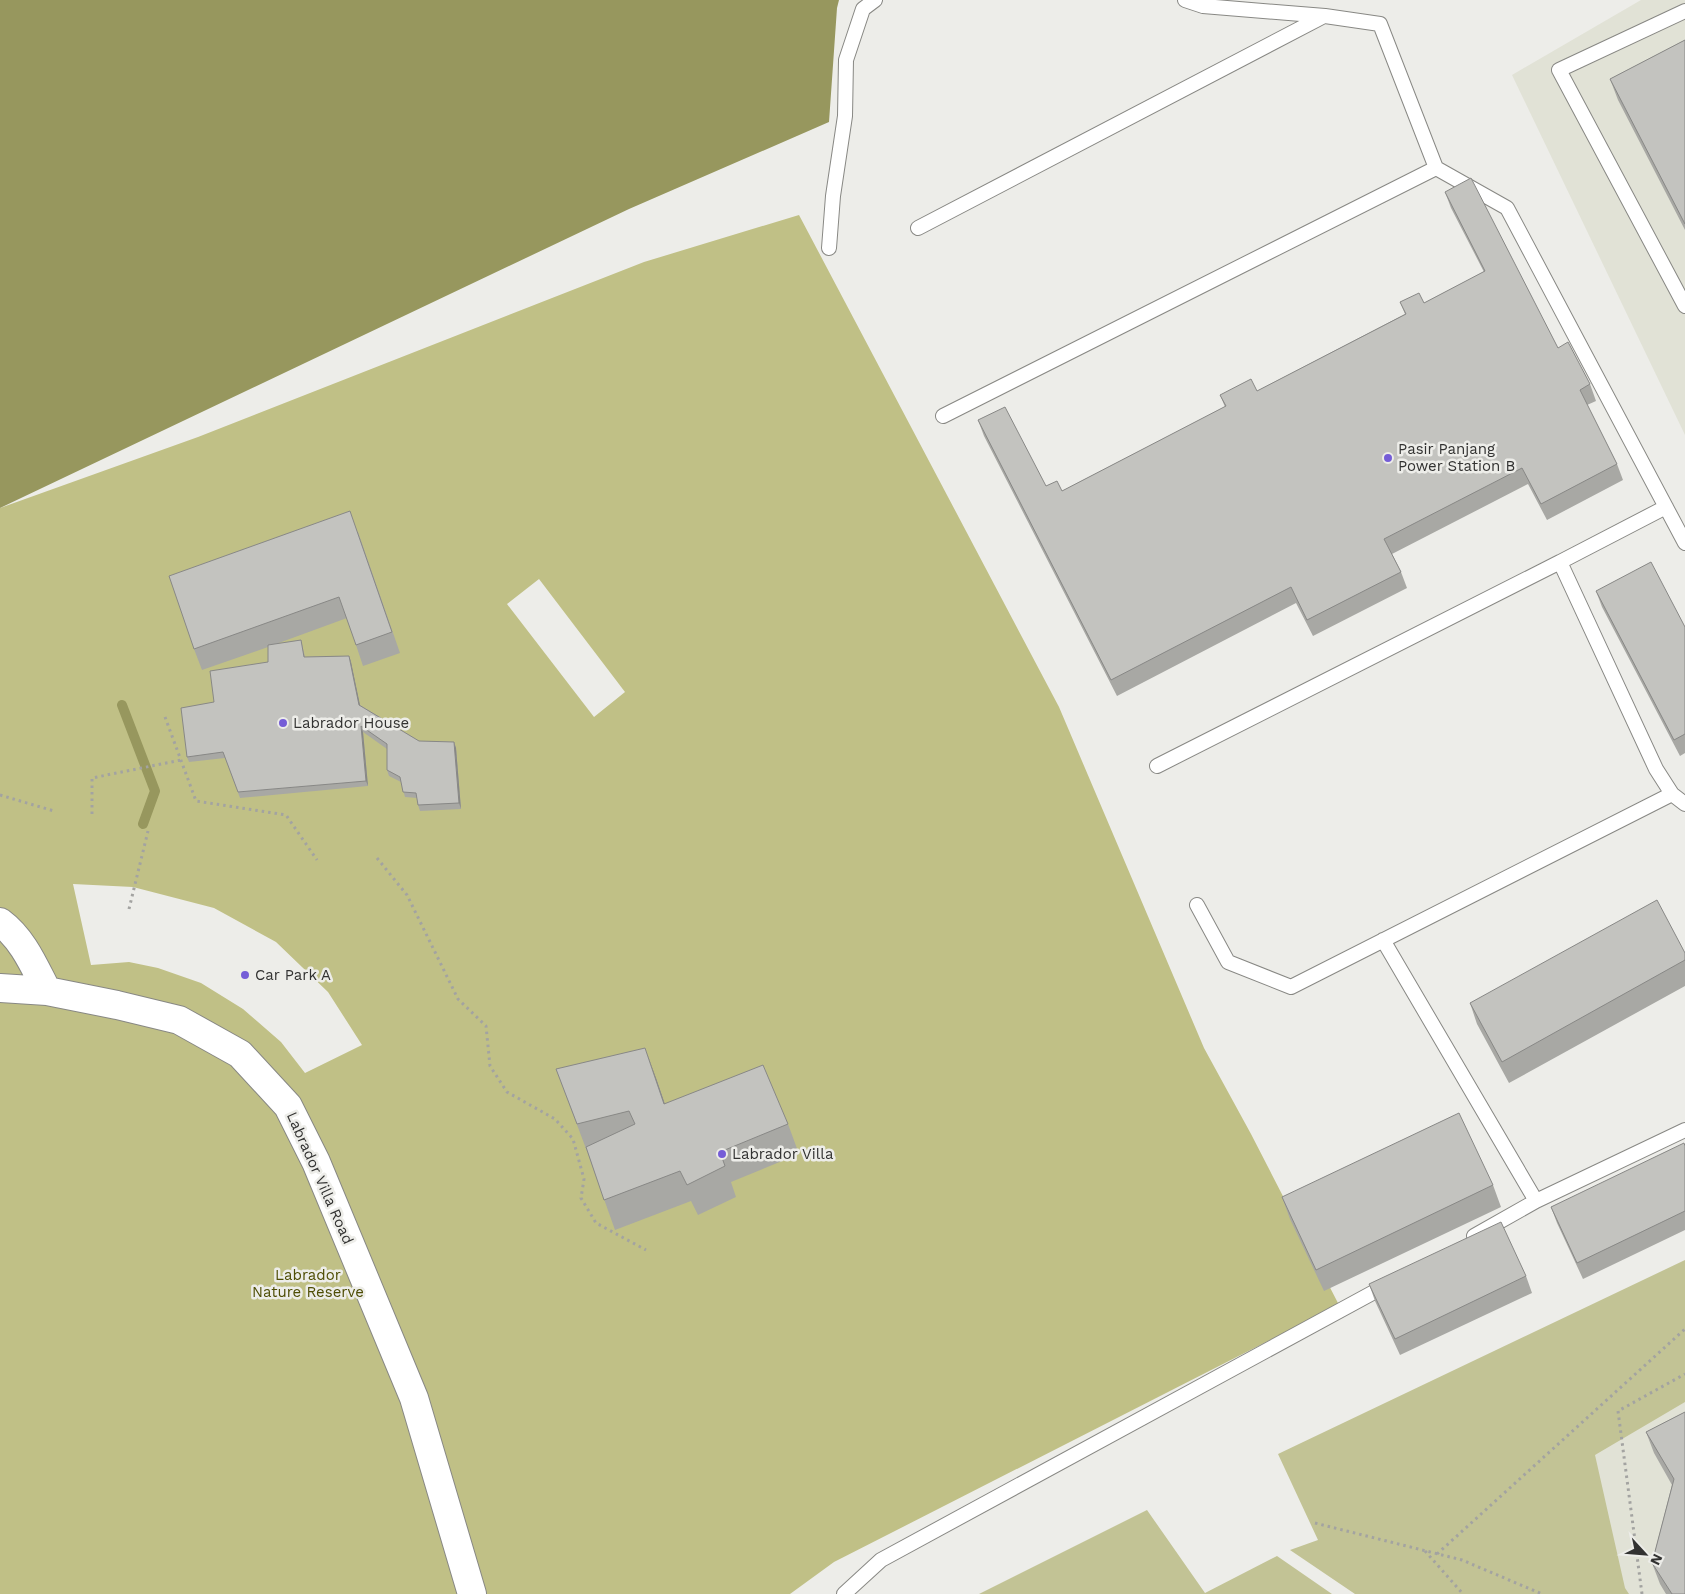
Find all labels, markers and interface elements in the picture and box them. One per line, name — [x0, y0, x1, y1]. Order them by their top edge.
place label: Pasir Panjang Power Station B — [1398, 440, 1515, 475]
marker: Pasir Panjang Power Station B — [1382, 452, 1394, 464]
place label: Labrador House — [293, 714, 409, 732]
marker: Labrador House — [277, 717, 289, 729]
place label: Car Park A — [255, 966, 331, 984]
marker: Car Park A — [239, 969, 251, 981]
street label: Labrador Villa Road — [283, 1109, 357, 1247]
place label: Labrador Villa — [732, 1145, 834, 1163]
marker: Labrador Villa — [716, 1148, 728, 1160]
park label: Labrador Nature Reserve — [252, 1266, 364, 1301]
north arrow — [1620, 1529, 1670, 1579]
text: N — [1647, 1552, 1666, 1568]

